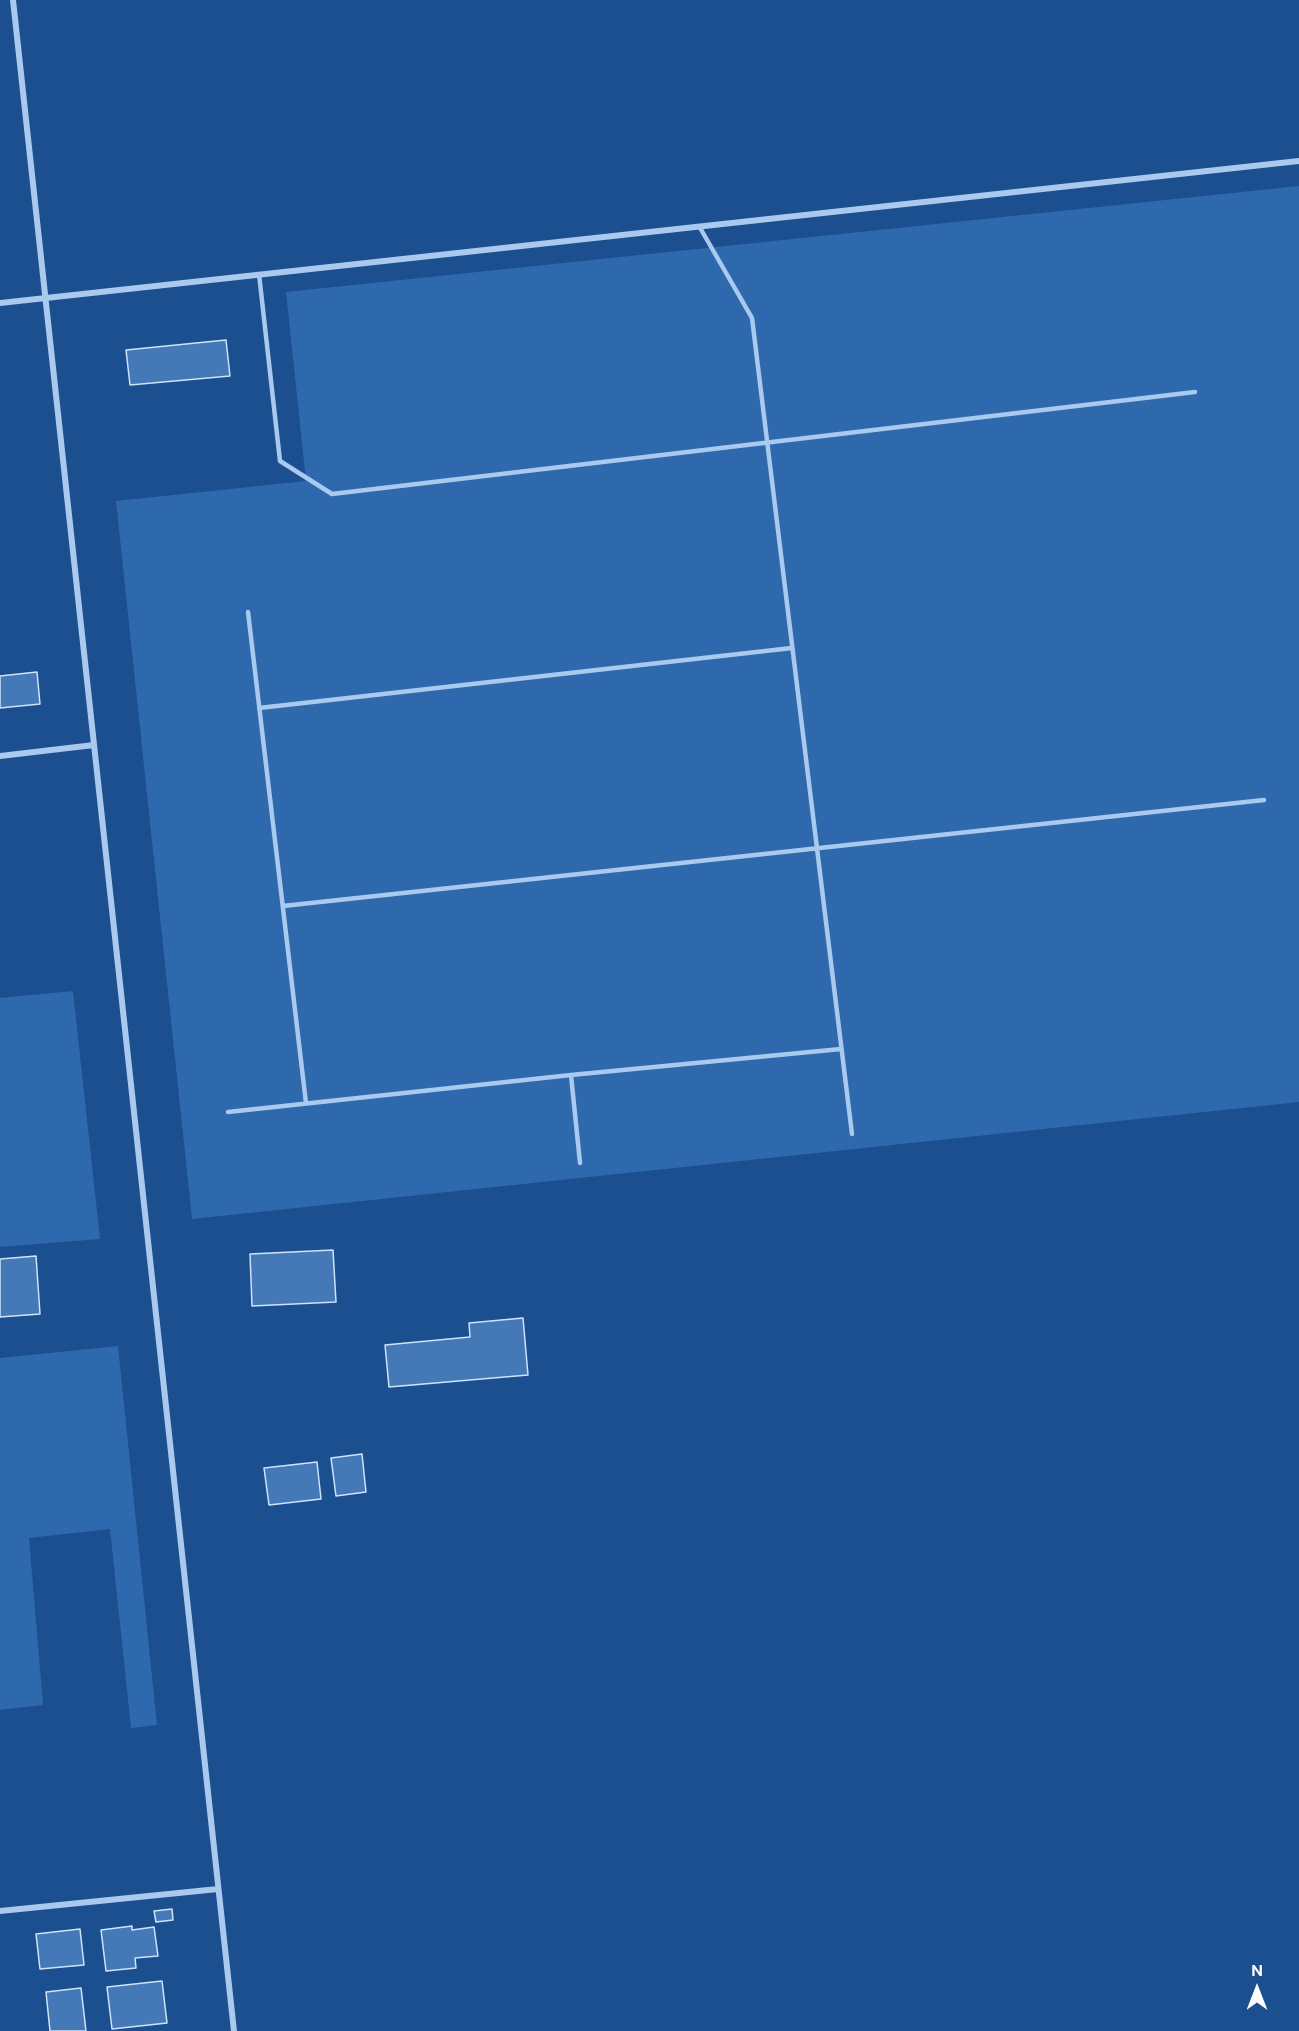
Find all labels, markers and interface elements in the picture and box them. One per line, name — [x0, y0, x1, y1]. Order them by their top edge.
north arrow — [1227, 1959, 1287, 2019]
text: N — [1251, 1960, 1263, 1981]

